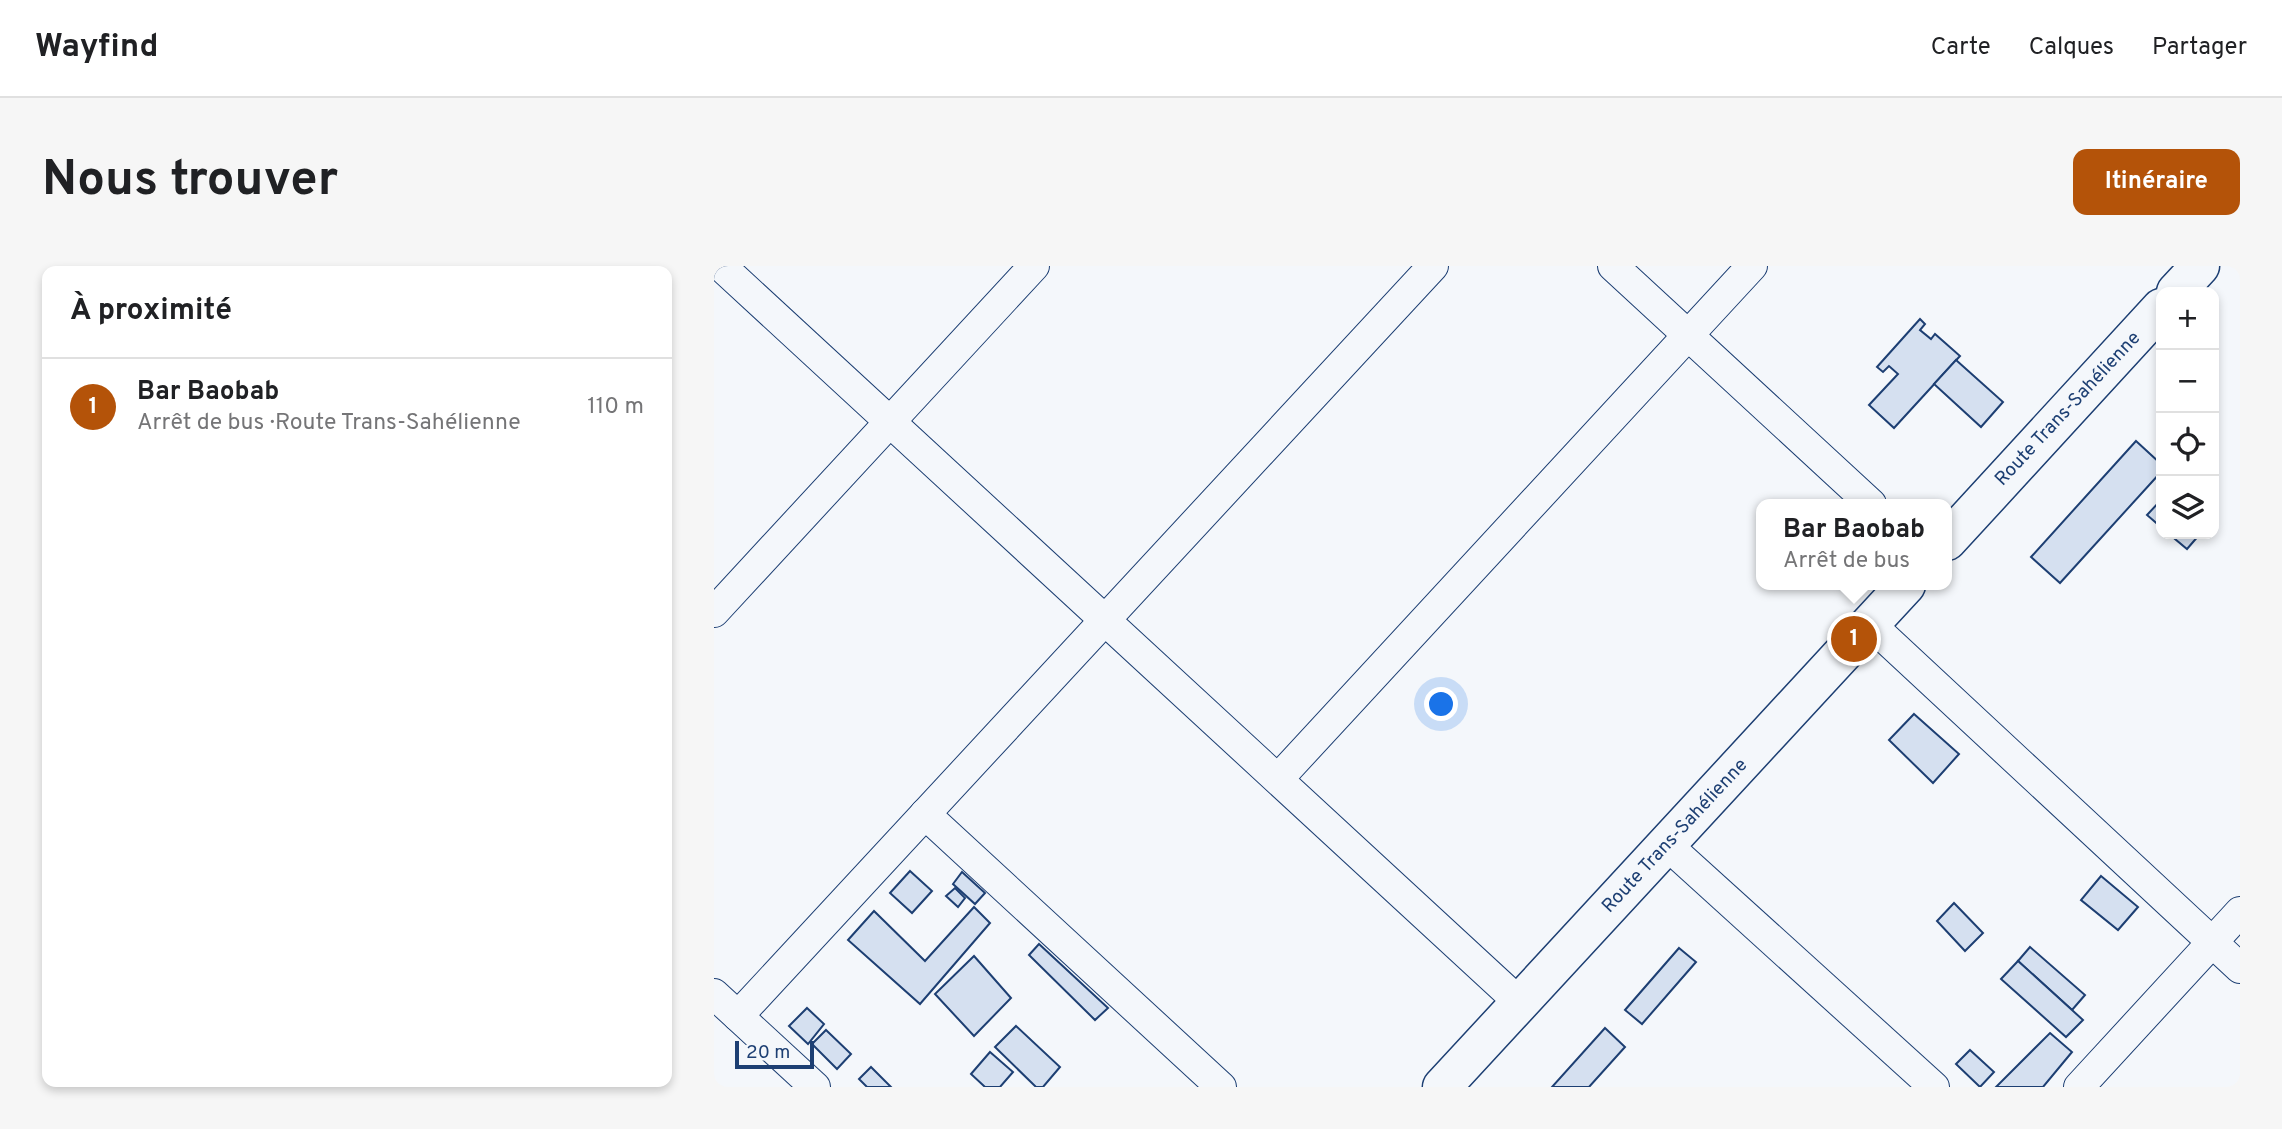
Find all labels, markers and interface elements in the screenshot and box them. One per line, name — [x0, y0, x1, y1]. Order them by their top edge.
text: Wayfind — [35, 27, 158, 69]
text: Carte — [1931, 33, 1991, 63]
text: Calques — [2029, 33, 2114, 63]
text: Partager — [2152, 33, 2247, 63]
button: Itinéraire — [2073, 149, 2240, 215]
text: Nous trouver — [42, 151, 338, 213]
map controls — [2156, 287, 2219, 539]
button: + — [2156, 287, 2219, 350]
text: À proximité — [70, 293, 232, 330]
street label: Route Trans-Sahélienne — [1990, 327, 2146, 491]
button: − — [2156, 350, 2219, 413]
text: Bar Baobab — [137, 376, 279, 409]
text: 1 — [88, 393, 98, 422]
text: 110 m — [587, 393, 644, 422]
text: Arrêt de bus · Route Trans-Sahélienne — [137, 409, 521, 438]
button: locate — [2156, 413, 2219, 476]
button: layers — [2156, 476, 2219, 539]
popup — [1756, 499, 1952, 590]
text: Bar Baobab — [1783, 514, 1925, 547]
text: Arrêt de bus — [1783, 547, 1910, 576]
pin: 1 — [1831, 613, 1877, 665]
your location — [1424, 687, 1458, 721]
street label: Route Trans-Sahélienne — [1597, 754, 1753, 918]
scale bar — [735, 1038, 814, 1070]
text: 20 m — [746, 1041, 790, 1065]

